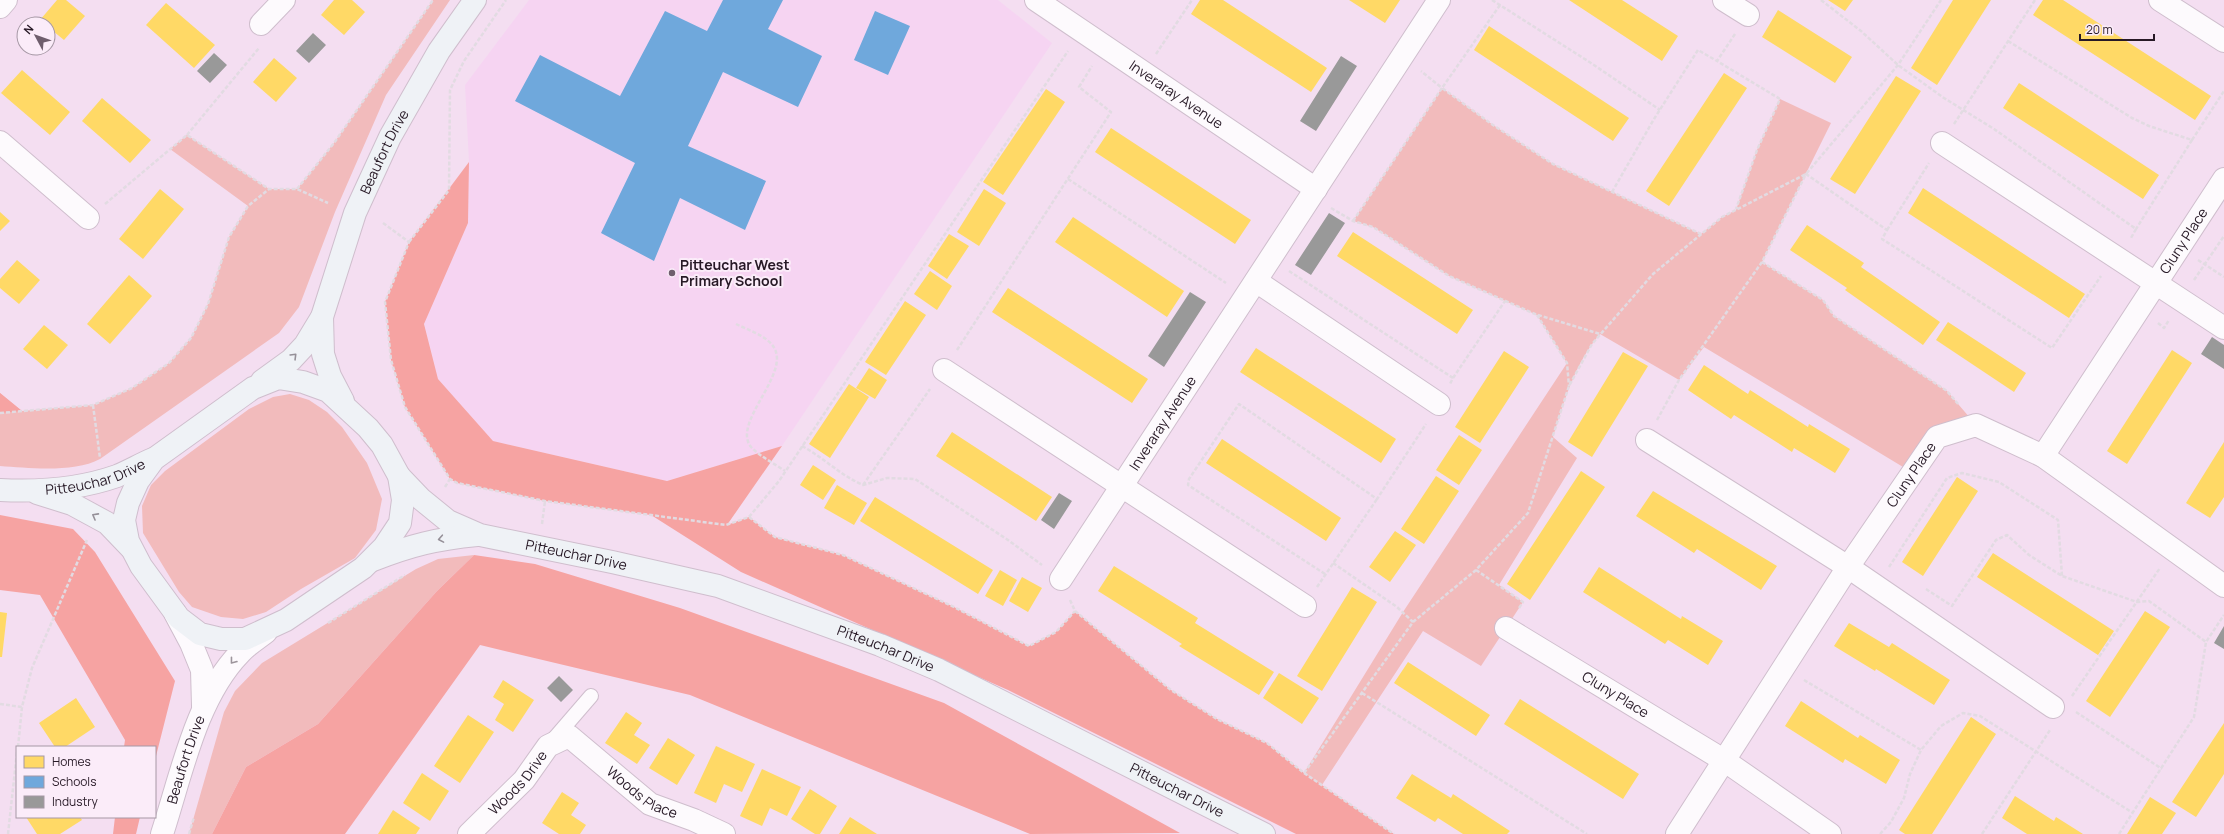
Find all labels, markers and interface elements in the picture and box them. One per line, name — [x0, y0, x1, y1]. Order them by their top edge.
north arrow — [16, 16, 56, 56]
scale bar — [2080, 16, 2154, 42]
text: N — [20, 21, 36, 37]
text: 20 m — [2086, 21, 2113, 38]
street label: Inveraray Avenue — [1126, 56, 1227, 133]
street label: Beaufort Drive — [355, 106, 413, 197]
street label: Cluny Place — [2155, 204, 2212, 277]
place label: Pitteuchar West Primary School — [680, 255, 790, 290]
marker: Pitteuchar West Primary School — [667, 268, 677, 278]
one-way arrow — [290, 353, 297, 361]
street label: Inveraray Avenue — [1124, 372, 1200, 474]
street label: Cluny Place — [1882, 438, 1940, 511]
street label: Pitteuchar Drive — [45, 454, 148, 499]
one-way arrow — [91, 514, 99, 521]
one-way arrow — [438, 534, 445, 543]
street label: Pitteuchar Drive — [524, 535, 629, 574]
street label: Pitteuchar Drive — [835, 620, 937, 676]
one-way arrow — [231, 657, 238, 664]
street label: Cluny Place — [1579, 666, 1653, 722]
street label: Beaufort Drive — [162, 712, 209, 806]
legend — [16, 746, 156, 818]
street label: Woods Drive — [484, 746, 551, 819]
text: Homes — [52, 753, 91, 770]
street label: Pitteuchar Drive — [1127, 758, 1227, 821]
street label: Woods Place — [603, 762, 680, 822]
text: Schools — [52, 773, 96, 790]
text: Industry — [52, 793, 98, 810]

